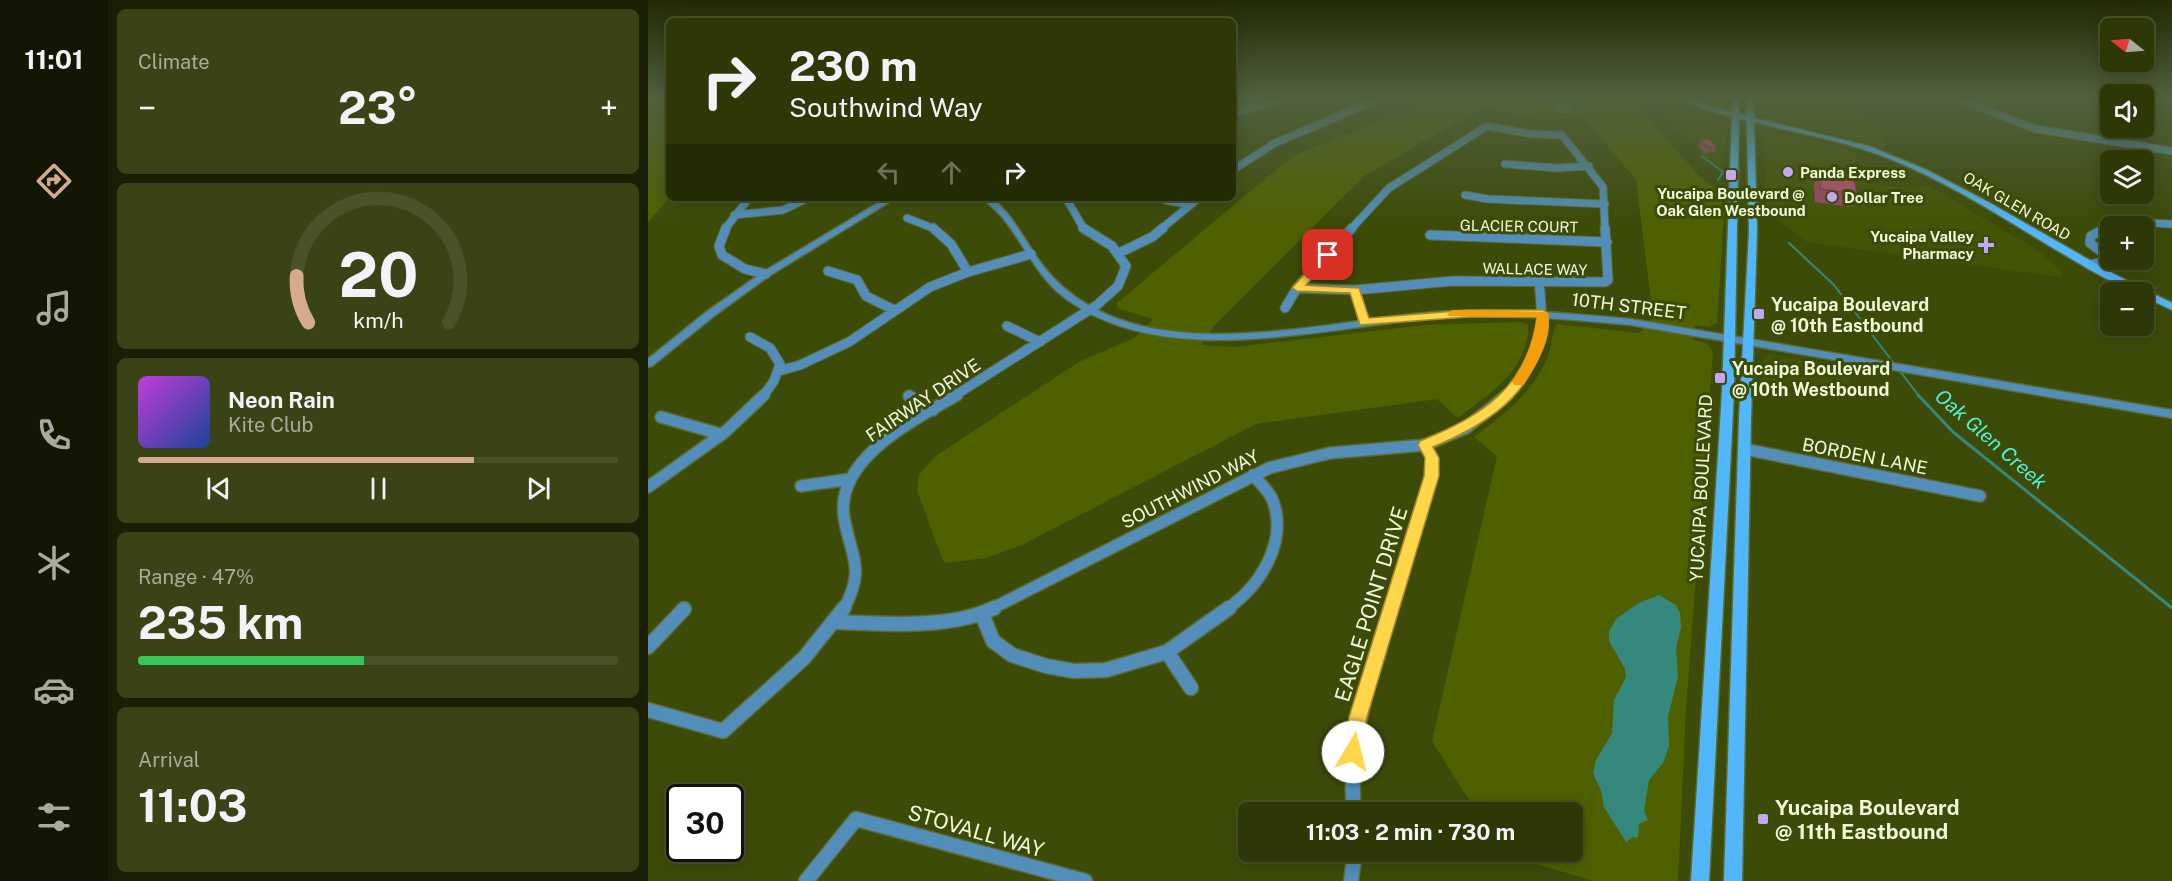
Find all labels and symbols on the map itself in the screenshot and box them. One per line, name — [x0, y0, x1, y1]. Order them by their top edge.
north arrow — [2100, 18, 2154, 72]
place label: Panda Express — [1800, 164, 1906, 181]
marker: Panda Express — [1781, 165, 1795, 179]
marker: Yucaipa Boulevard @ Oak Glen Westbound — [1724, 168, 1738, 182]
street label: OAK GLEN ROAD — [1961, 168, 2073, 244]
place label: Yucaipa Boulevard @ Oak Glen Westbound — [1656, 185, 1806, 219]
place label: Dollar Tree — [1844, 189, 1924, 206]
marker: Dollar Tree — [1825, 190, 1839, 204]
street label: GLACIER COURT — [1460, 216, 1578, 236]
place label: Yucaipa Valley Pharmacy — [1870, 228, 1975, 262]
pin — [1302, 229, 1353, 280]
marker: Yucaipa Valley Pharmacy — [1979, 238, 1993, 252]
street label: WALLACE WAY — [1482, 260, 1588, 278]
street label: 10TH STREET — [1571, 289, 1688, 323]
place label: Yucaipa Boulevard @ 10th Eastbound — [1771, 294, 1929, 336]
marker: Yucaipa Boulevard @ 10th Eastbound — [1752, 307, 1766, 321]
street label: FAIRWAY DRIVE — [862, 354, 984, 446]
place label: Yucaipa Boulevard @ 10th Westbound — [1732, 358, 1890, 400]
marker: Yucaipa Boulevard @ 10th Westbound — [1713, 371, 1727, 385]
water label: Oak Glen Creek — [1930, 384, 2052, 494]
street label: YUCAIPA BOULEVARD — [1686, 394, 1716, 582]
street label: BORDEN LANE — [1801, 434, 1929, 478]
street label: SOUTHWIND WAY — [1118, 445, 1262, 533]
street label: EAGLE POINT DRIVE — [1329, 503, 1413, 705]
position arrow — [1321, 720, 1385, 784]
speed limit sign: 30 — [666, 784, 744, 862]
place label: Yucaipa Boulevard @ 11th Eastbound — [1775, 795, 1959, 844]
street label: STOVALL WAY — [905, 800, 1047, 862]
marker: Yucaipa Boulevard @ 11th Eastbound — [1756, 812, 1770, 826]

